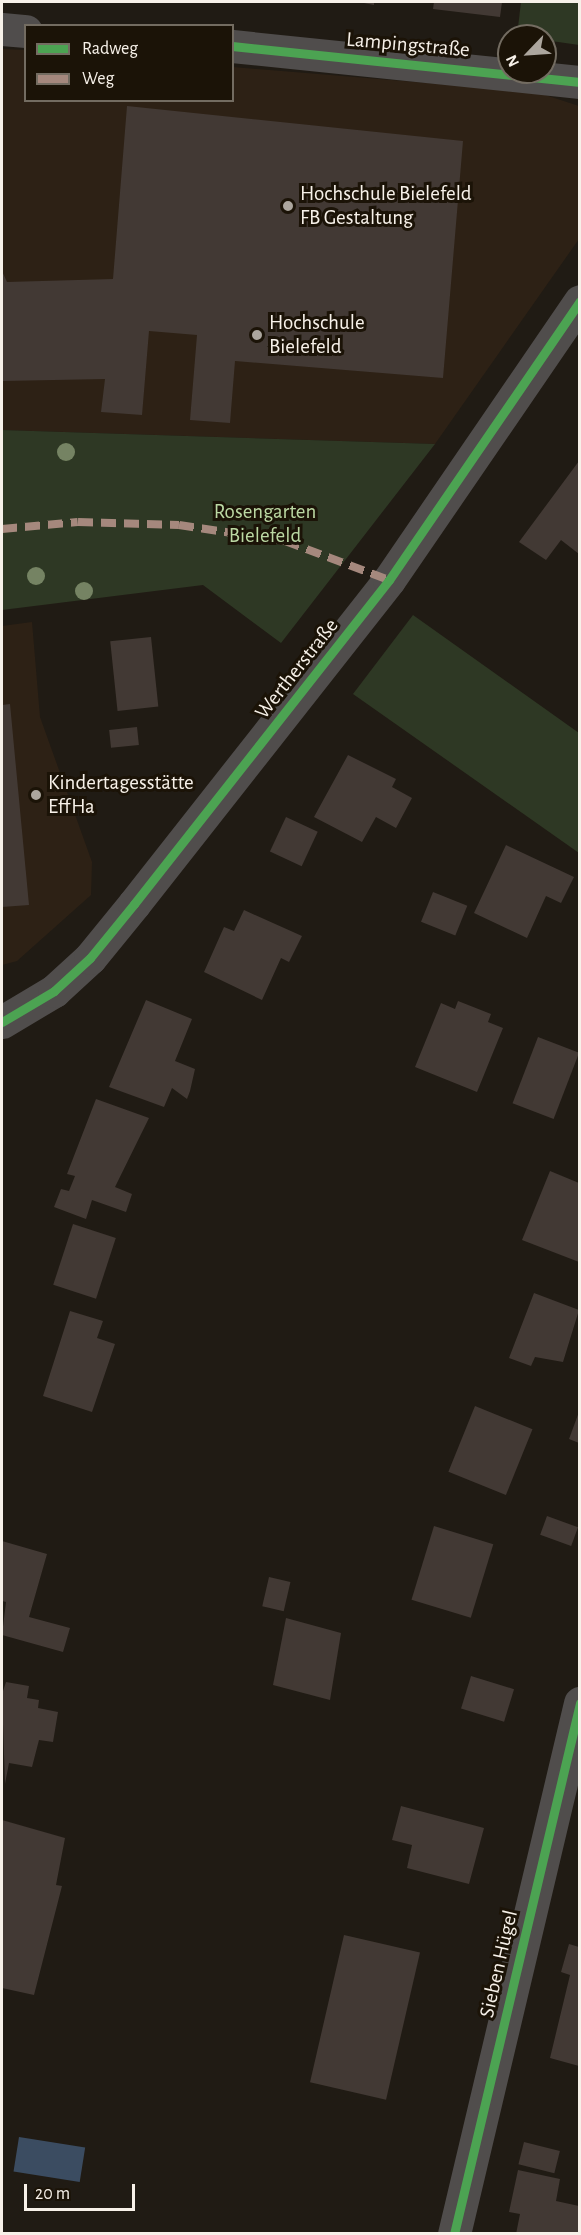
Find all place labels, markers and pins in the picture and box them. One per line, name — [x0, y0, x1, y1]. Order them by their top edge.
place label: Hochschule Bielefeld FB Gestaltung — [300, 181, 472, 231]
marker: Hochschule Bielefeld FB Gestaltung — [281, 199, 295, 213]
place label: Hochschule Bielefeld — [269, 310, 365, 360]
marker: Hochschule Bielefeld — [250, 328, 264, 342]
place label: Kindertagesstätte EffHa — [48, 770, 194, 820]
marker: Kindertagesstätte EffHa — [29, 788, 43, 802]

